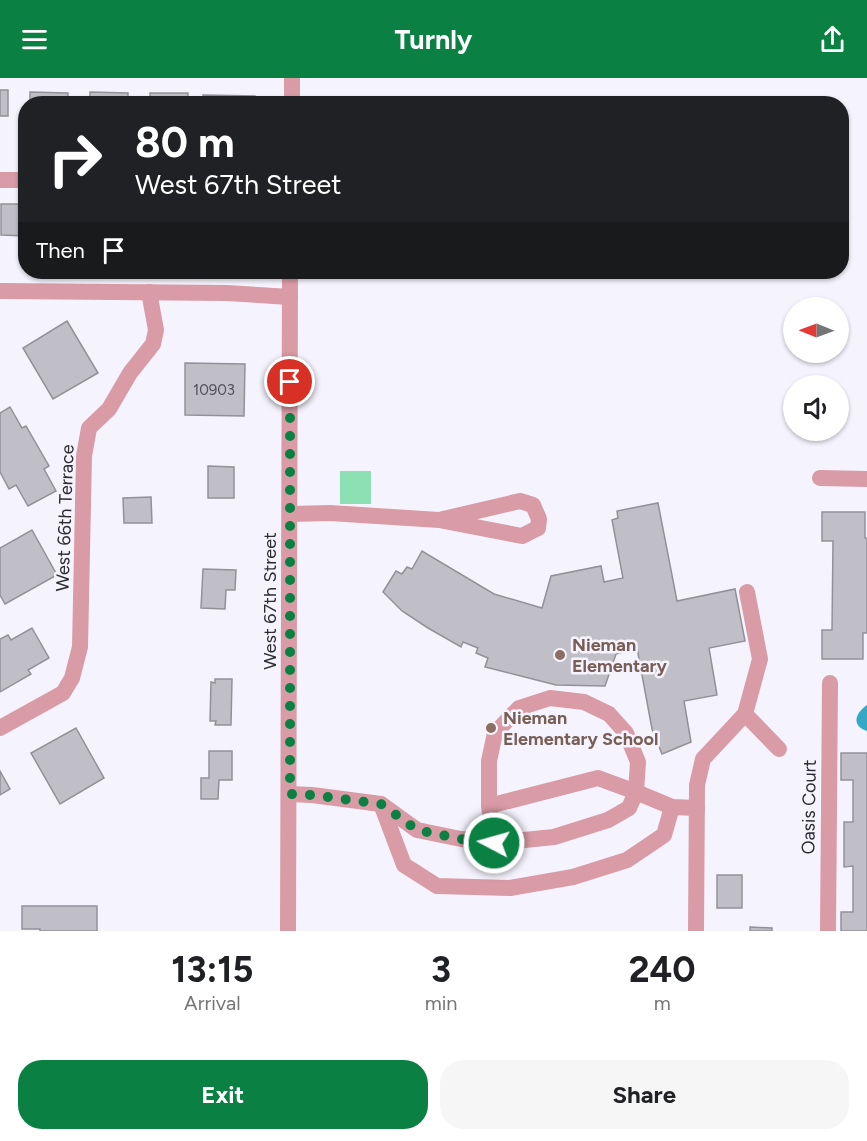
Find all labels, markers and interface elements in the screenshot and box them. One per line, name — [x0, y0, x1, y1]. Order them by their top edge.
icon: menu — [18, 23, 51, 56]
text: Turnly — [395, 23, 472, 56]
icon: share — [816, 23, 849, 56]
text: 80 m — [135, 117, 235, 168]
icon: right — [36, 120, 114, 198]
text: West 67th Street — [135, 168, 341, 201]
icon: arrive — [97, 234, 130, 267]
text: Then — [36, 237, 85, 264]
north arrow — [783, 297, 849, 363]
map controls — [783, 297, 849, 441]
pin — [264, 356, 315, 407]
icon: arrive — [273, 365, 306, 398]
button: sound — [783, 375, 849, 441]
house number: 10903 — [193, 381, 235, 399]
street label: West 66th Terrace — [51, 444, 79, 592]
street label: West 67th Street — [259, 532, 281, 670]
place label: Nieman Elementary — [572, 634, 667, 677]
marker: Nieman Elementary — [553, 648, 567, 662]
place label: Nieman Elementary School — [503, 707, 658, 750]
marker: Nieman Elementary School — [484, 721, 498, 735]
street label: Oasis Court — [797, 759, 821, 855]
position arrow — [462, 811, 526, 875]
text: 13:15 — [171, 948, 253, 991]
text: 3 — [431, 948, 451, 991]
text: 240 — [629, 948, 696, 991]
text: Arrival — [184, 991, 241, 1015]
text: min — [425, 991, 457, 1015]
text: m — [654, 991, 671, 1015]
button: Exit — [18, 1060, 428, 1129]
button: Share — [440, 1060, 849, 1129]

